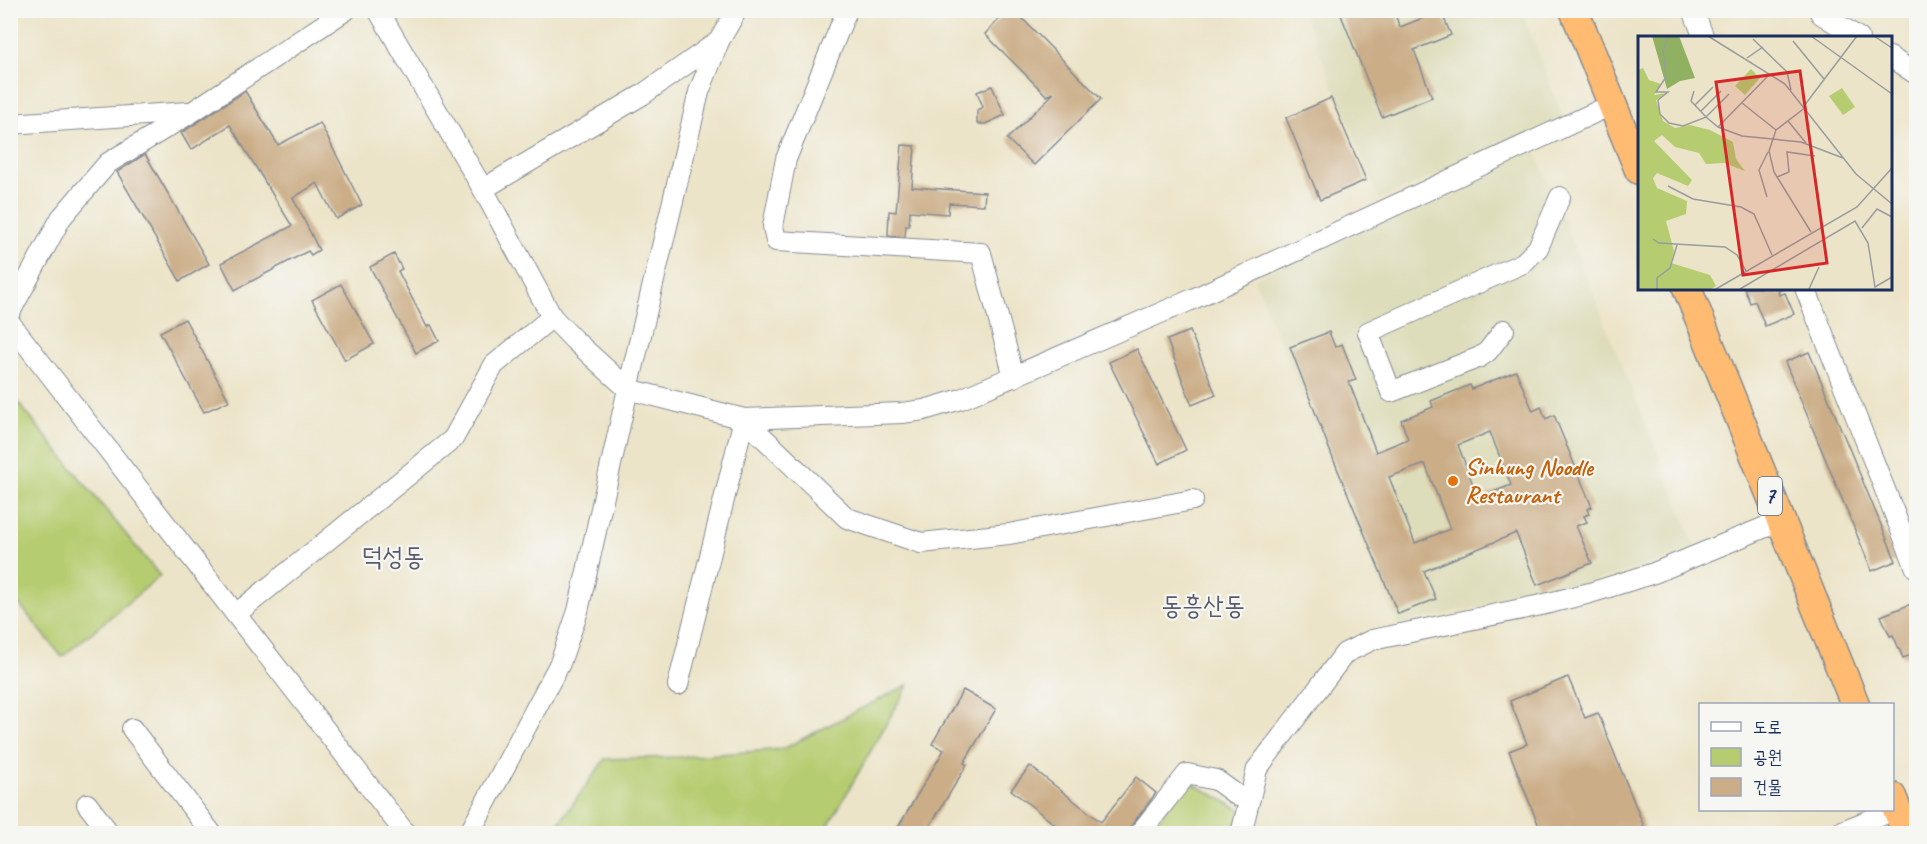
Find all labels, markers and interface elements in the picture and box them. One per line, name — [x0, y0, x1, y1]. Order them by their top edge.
inset map — [1638, 36, 1891, 290]
place label: Sinhung Noodle Restaurant — [1465, 452, 1595, 510]
marker: Sinhung Noodle Restaurant — [1446, 474, 1460, 488]
road number: 7 — [1758, 477, 1782, 515]
district label: 덕성동 — [362, 540, 424, 573]
district label: 동흥산동 — [1161, 589, 1245, 622]
legend — [1699, 703, 1894, 811]
text: 도로 — [1753, 716, 1782, 738]
text: 공원 — [1753, 746, 1782, 768]
text: 건물 — [1753, 776, 1782, 798]

